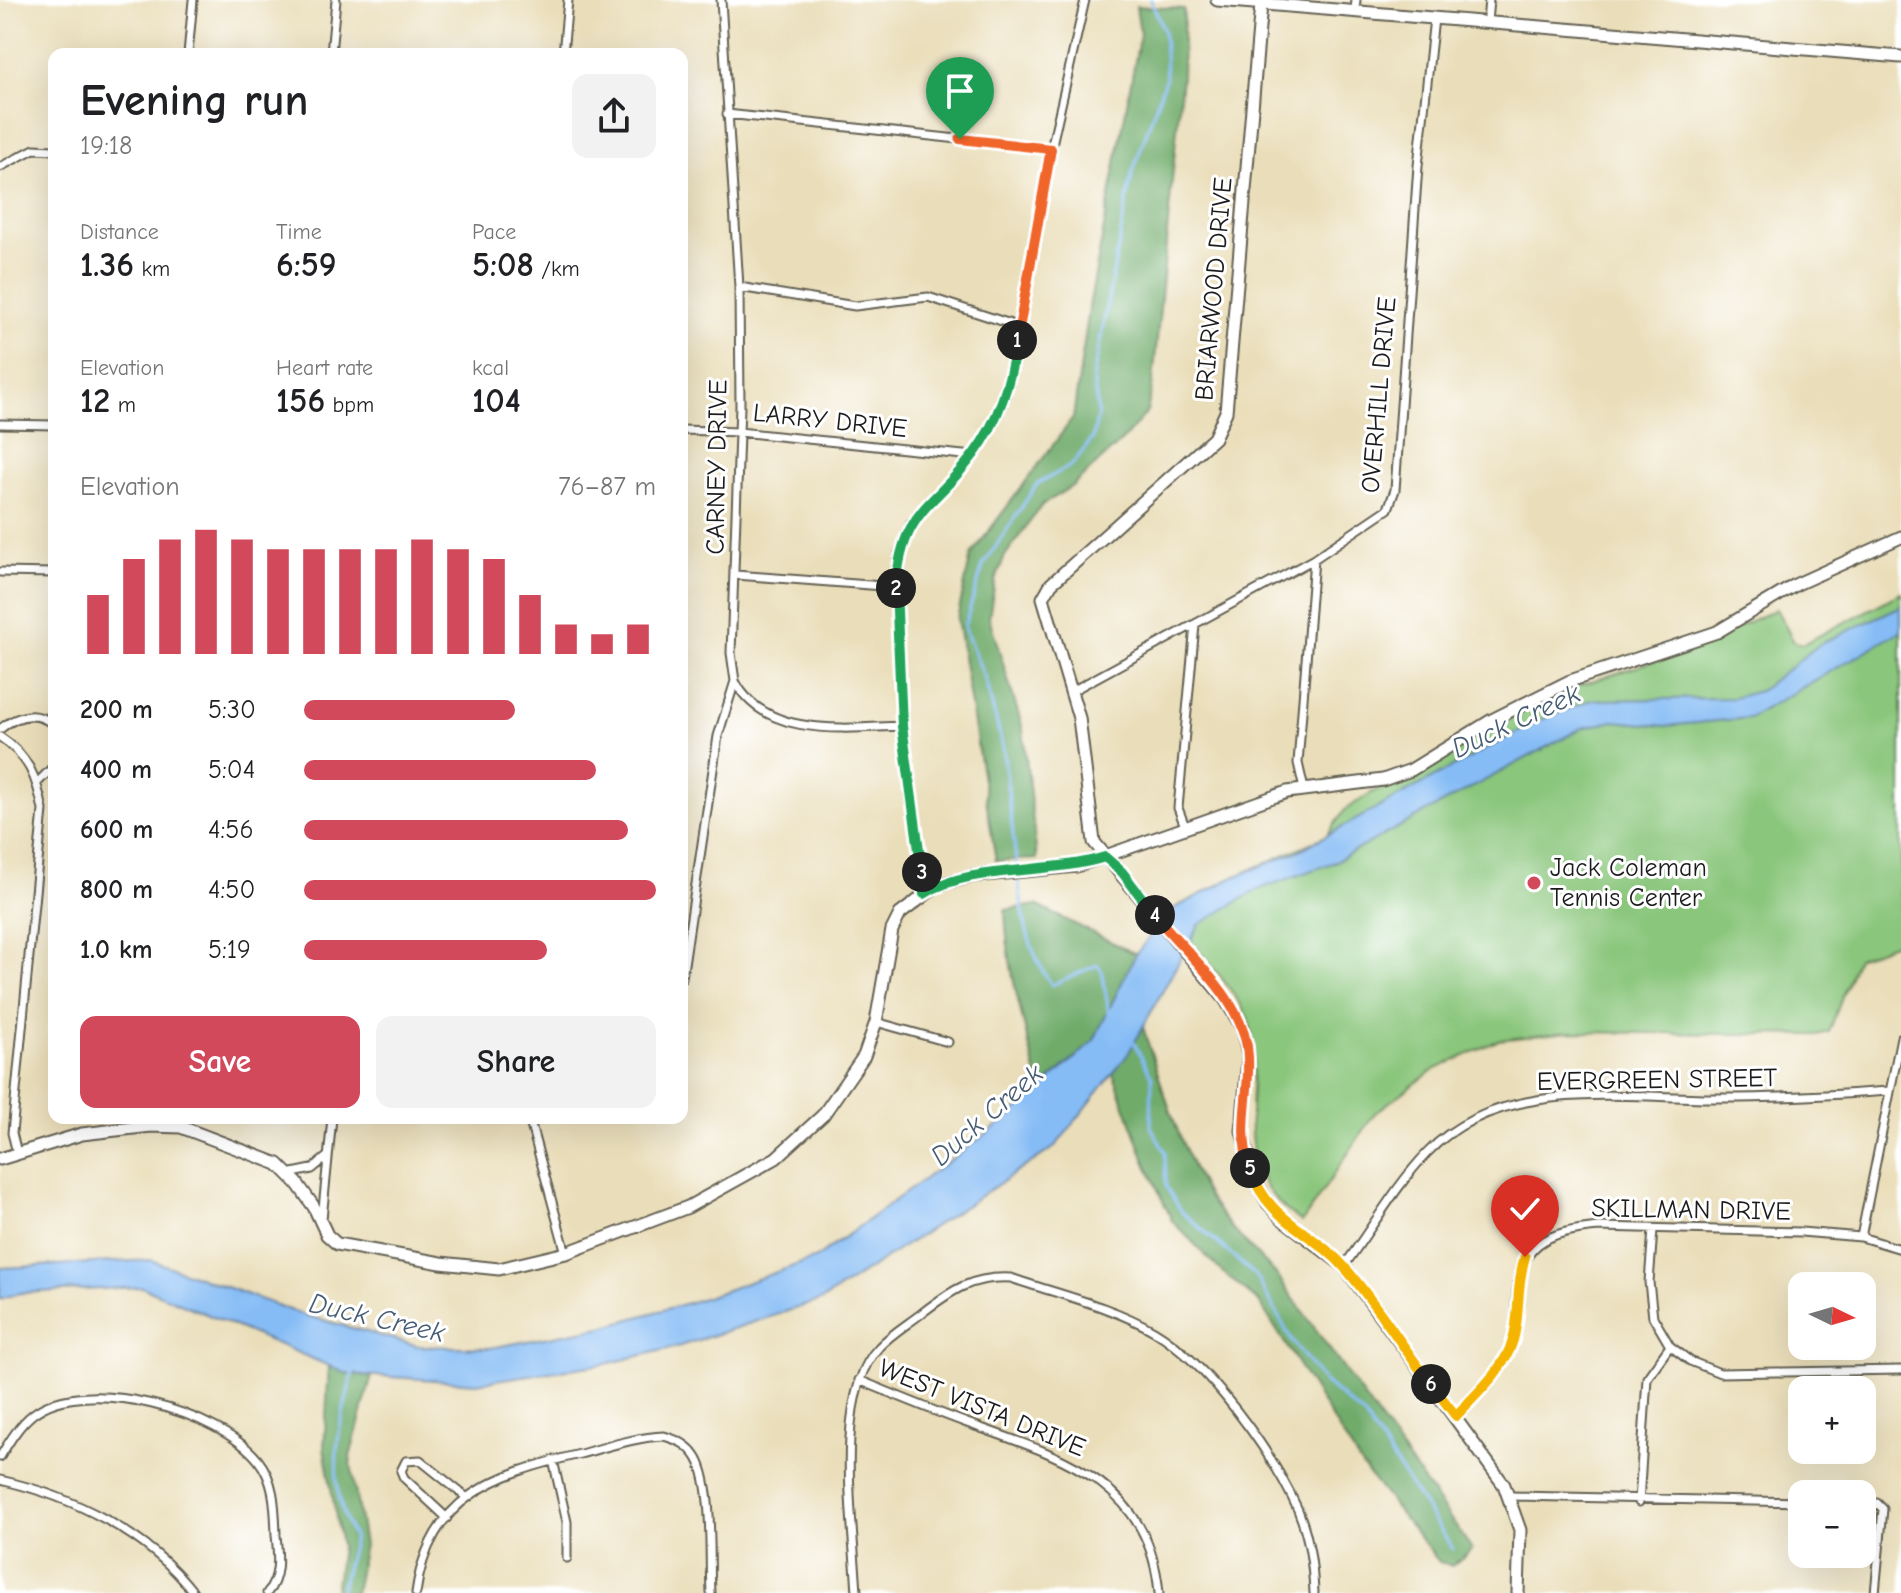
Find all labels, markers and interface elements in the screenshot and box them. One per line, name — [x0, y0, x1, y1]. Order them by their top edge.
pin — [926, 57, 994, 139]
icon: arrive — [938, 69, 982, 113]
button: share — [572, 74, 656, 158]
text: Evening run — [80, 75, 308, 126]
text: 19:18 — [80, 131, 133, 161]
street label: BRIARWOOD DRIVE — [1189, 176, 1239, 402]
text: Distance — [80, 219, 159, 245]
text: Time — [276, 219, 322, 245]
text: Pace — [472, 219, 516, 245]
text: 1.36 — [80, 245, 134, 285]
text: 6:59 — [276, 245, 337, 285]
text: 5:08 — [472, 245, 534, 285]
text: km — [134, 256, 170, 282]
text: /km — [534, 256, 580, 282]
street label: OVERHILL DRIVE — [1355, 296, 1403, 494]
pin: 1 — [997, 320, 1037, 360]
text: 1 — [1013, 327, 1021, 353]
text: Elevation — [80, 355, 164, 381]
text: Heart rate — [276, 355, 373, 381]
text: kcal — [472, 355, 509, 381]
street label: CARNEY DRIVE — [700, 379, 734, 555]
text: 12 — [80, 381, 110, 421]
text: 156 — [276, 381, 325, 421]
text: 104 — [472, 381, 521, 421]
text: m — [110, 392, 136, 418]
text: bpm — [325, 392, 374, 418]
street label: LARRY DRIVE — [751, 398, 909, 444]
text: Elevation — [80, 472, 180, 502]
text: 76–87 m — [558, 472, 656, 502]
pin: 2 — [876, 568, 916, 608]
text: 2 — [891, 575, 901, 601]
water label: Duck Creek — [1447, 677, 1586, 765]
text: 200 m — [80, 695, 153, 725]
text: 5:30 — [208, 695, 256, 725]
text: 400 m — [80, 755, 152, 785]
text: 5:04 — [208, 755, 255, 785]
text: 600 m — [80, 815, 153, 845]
text: 4:56 — [208, 815, 253, 845]
pin: 3 — [902, 852, 942, 892]
place label: Jack Coleman Tennis Center — [1550, 853, 1707, 913]
text: 3 — [917, 859, 927, 885]
marker: Jack Coleman Tennis Center — [1525, 874, 1543, 892]
text: 800 m — [80, 875, 153, 905]
text: 4:50 — [208, 875, 255, 905]
pin: 4 — [1135, 895, 1175, 935]
text: 4 — [1150, 902, 1160, 928]
text: 1.0 km — [80, 935, 152, 965]
text: 5:19 — [208, 935, 251, 965]
button: Save — [80, 1016, 360, 1108]
button: Share — [376, 1016, 656, 1108]
water label: Duck Creek — [924, 1057, 1050, 1172]
street label: EVERGREEN STREET — [1537, 1063, 1778, 1097]
pin: 5 — [1230, 1148, 1270, 1188]
text: 5 — [1244, 1155, 1256, 1181]
pin — [1491, 1175, 1559, 1257]
icon: check — [1503, 1187, 1547, 1231]
street label: SKILLMAN DRIVE — [1591, 1193, 1791, 1227]
north arrow — [1788, 1272, 1876, 1360]
map controls — [1788, 1272, 1876, 1568]
water label: Duck Creek — [306, 1287, 448, 1349]
street label: WEST VISTA DRIVE — [874, 1353, 1090, 1463]
pin: 6 — [1411, 1364, 1451, 1404]
text: 6 — [1425, 1371, 1437, 1397]
button: + — [1788, 1376, 1876, 1464]
button: − — [1788, 1480, 1876, 1568]

